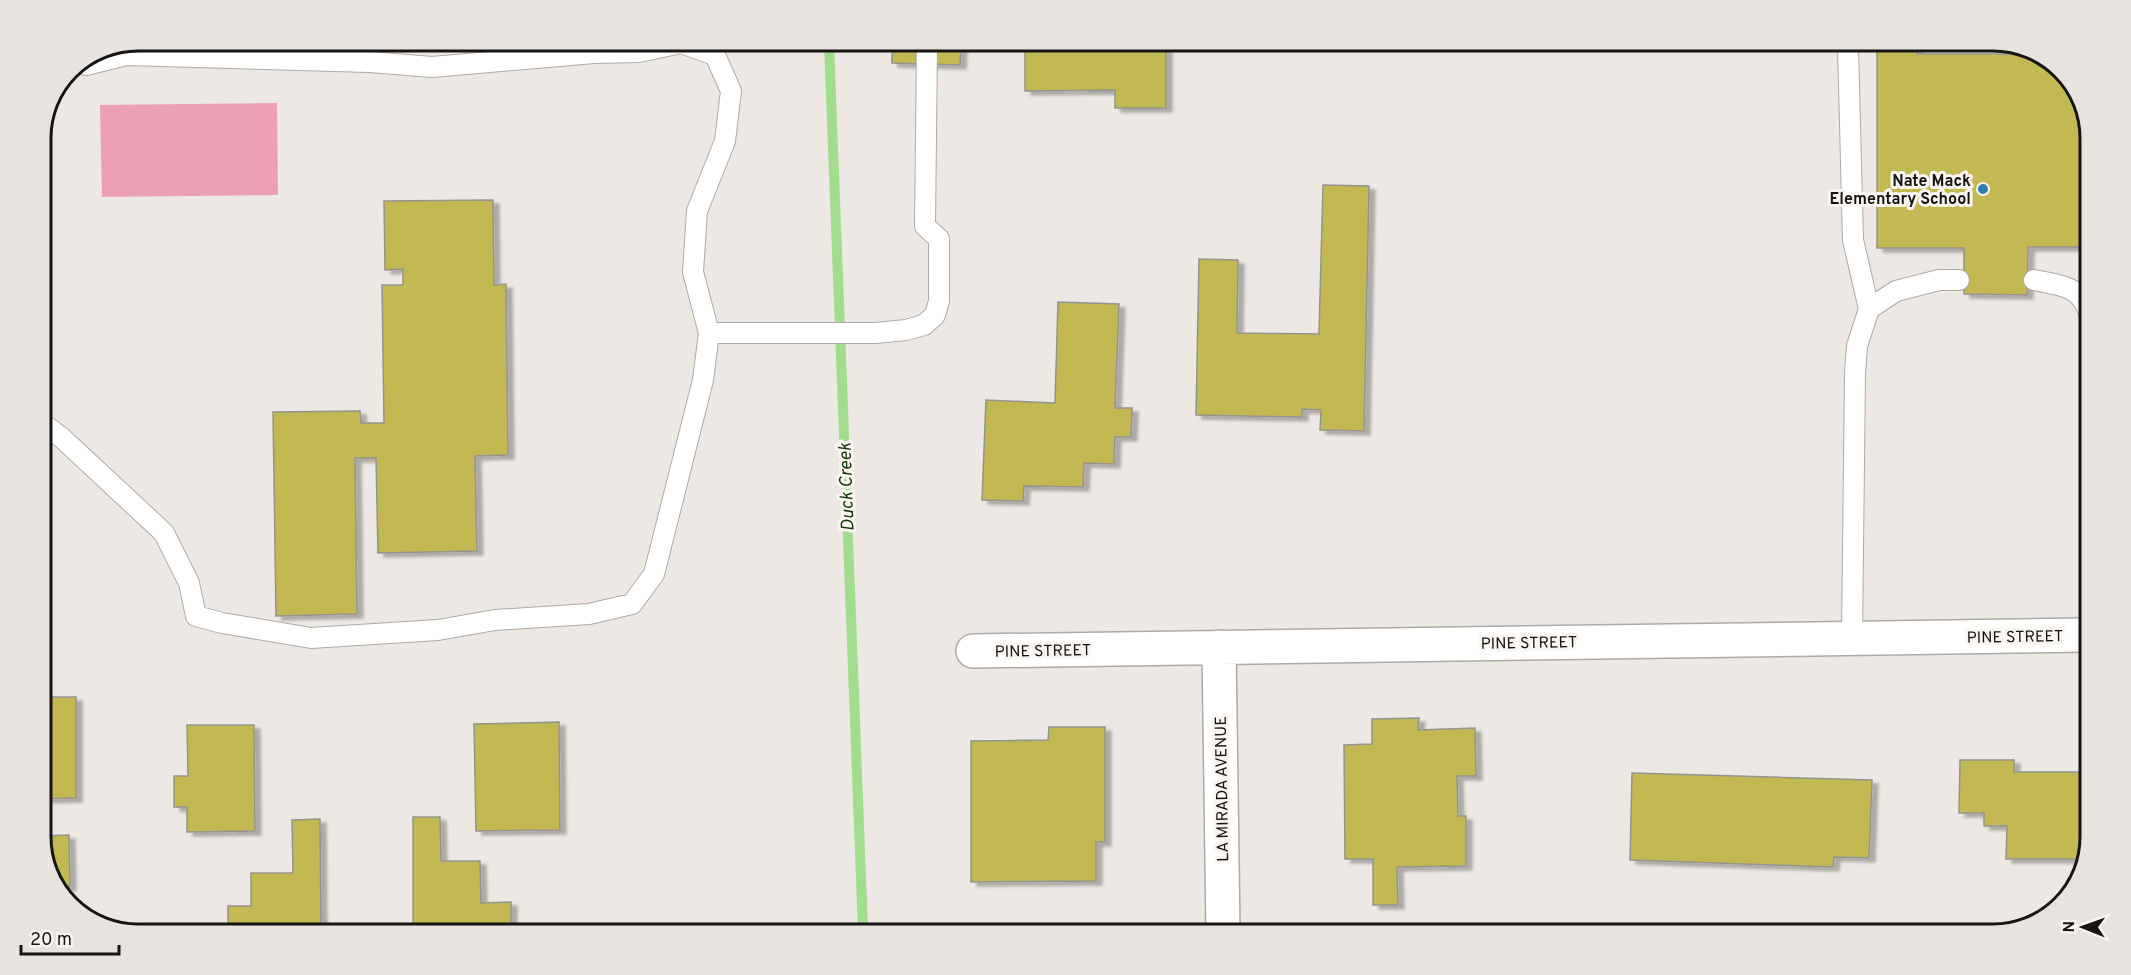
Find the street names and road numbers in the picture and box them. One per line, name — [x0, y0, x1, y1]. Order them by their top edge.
street label: PINE STREET — [1967, 627, 2064, 649]
street label: PINE STREET — [1481, 633, 1578, 655]
street label: PINE STREET — [995, 641, 1092, 663]
street label: LA MIRADA AVENUE — [1212, 716, 1234, 862]

